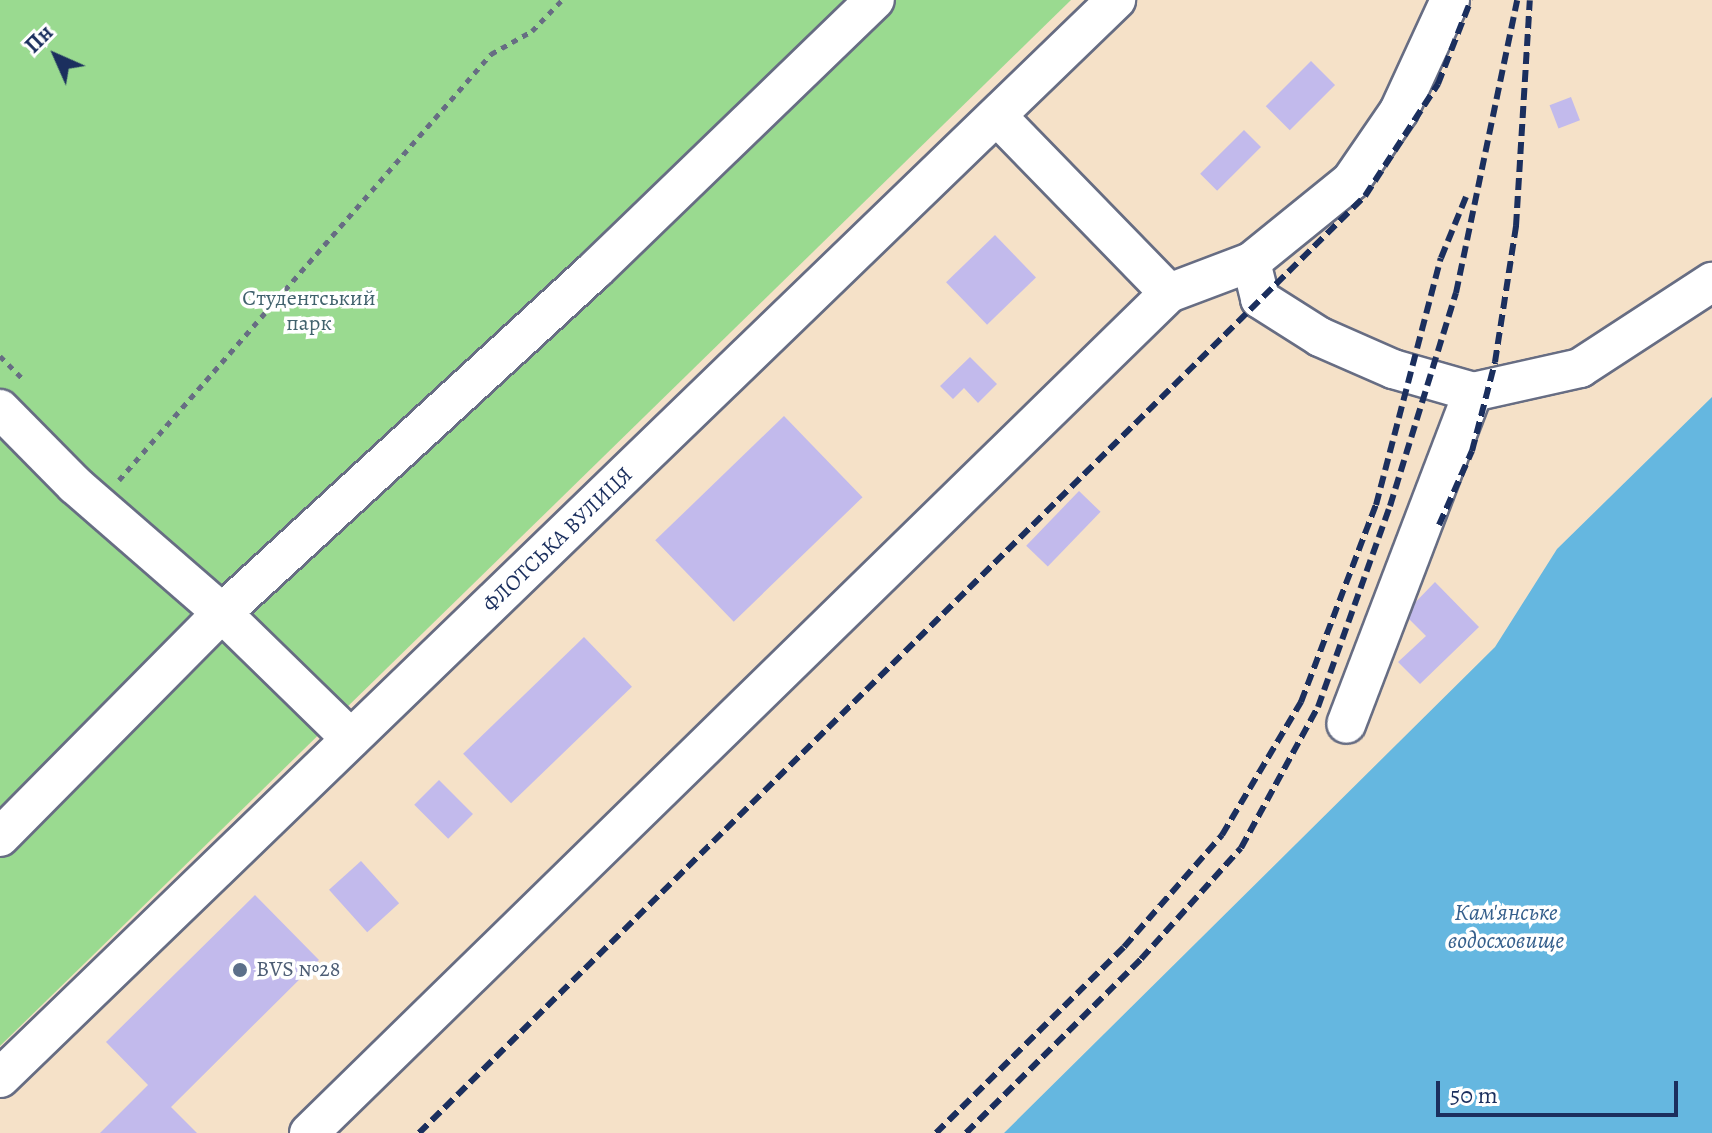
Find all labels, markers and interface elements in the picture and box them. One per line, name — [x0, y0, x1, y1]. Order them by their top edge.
north arrow — [16, 16, 96, 96]
text: Пн — [18, 18, 60, 60]
park label: Студентський парк — [242, 285, 376, 336]
street label: ФЛОТСЬКА ВУЛИЦЯ — [478, 462, 638, 618]
water label: Кам'янське водосховище — [1448, 899, 1564, 955]
place label: BVS №28 — [256, 957, 340, 983]
marker: BVS №28 — [231, 961, 249, 979]
scale bar — [1440, 1065, 1682, 1115]
text: 50 m — [1450, 1079, 1498, 1111]

